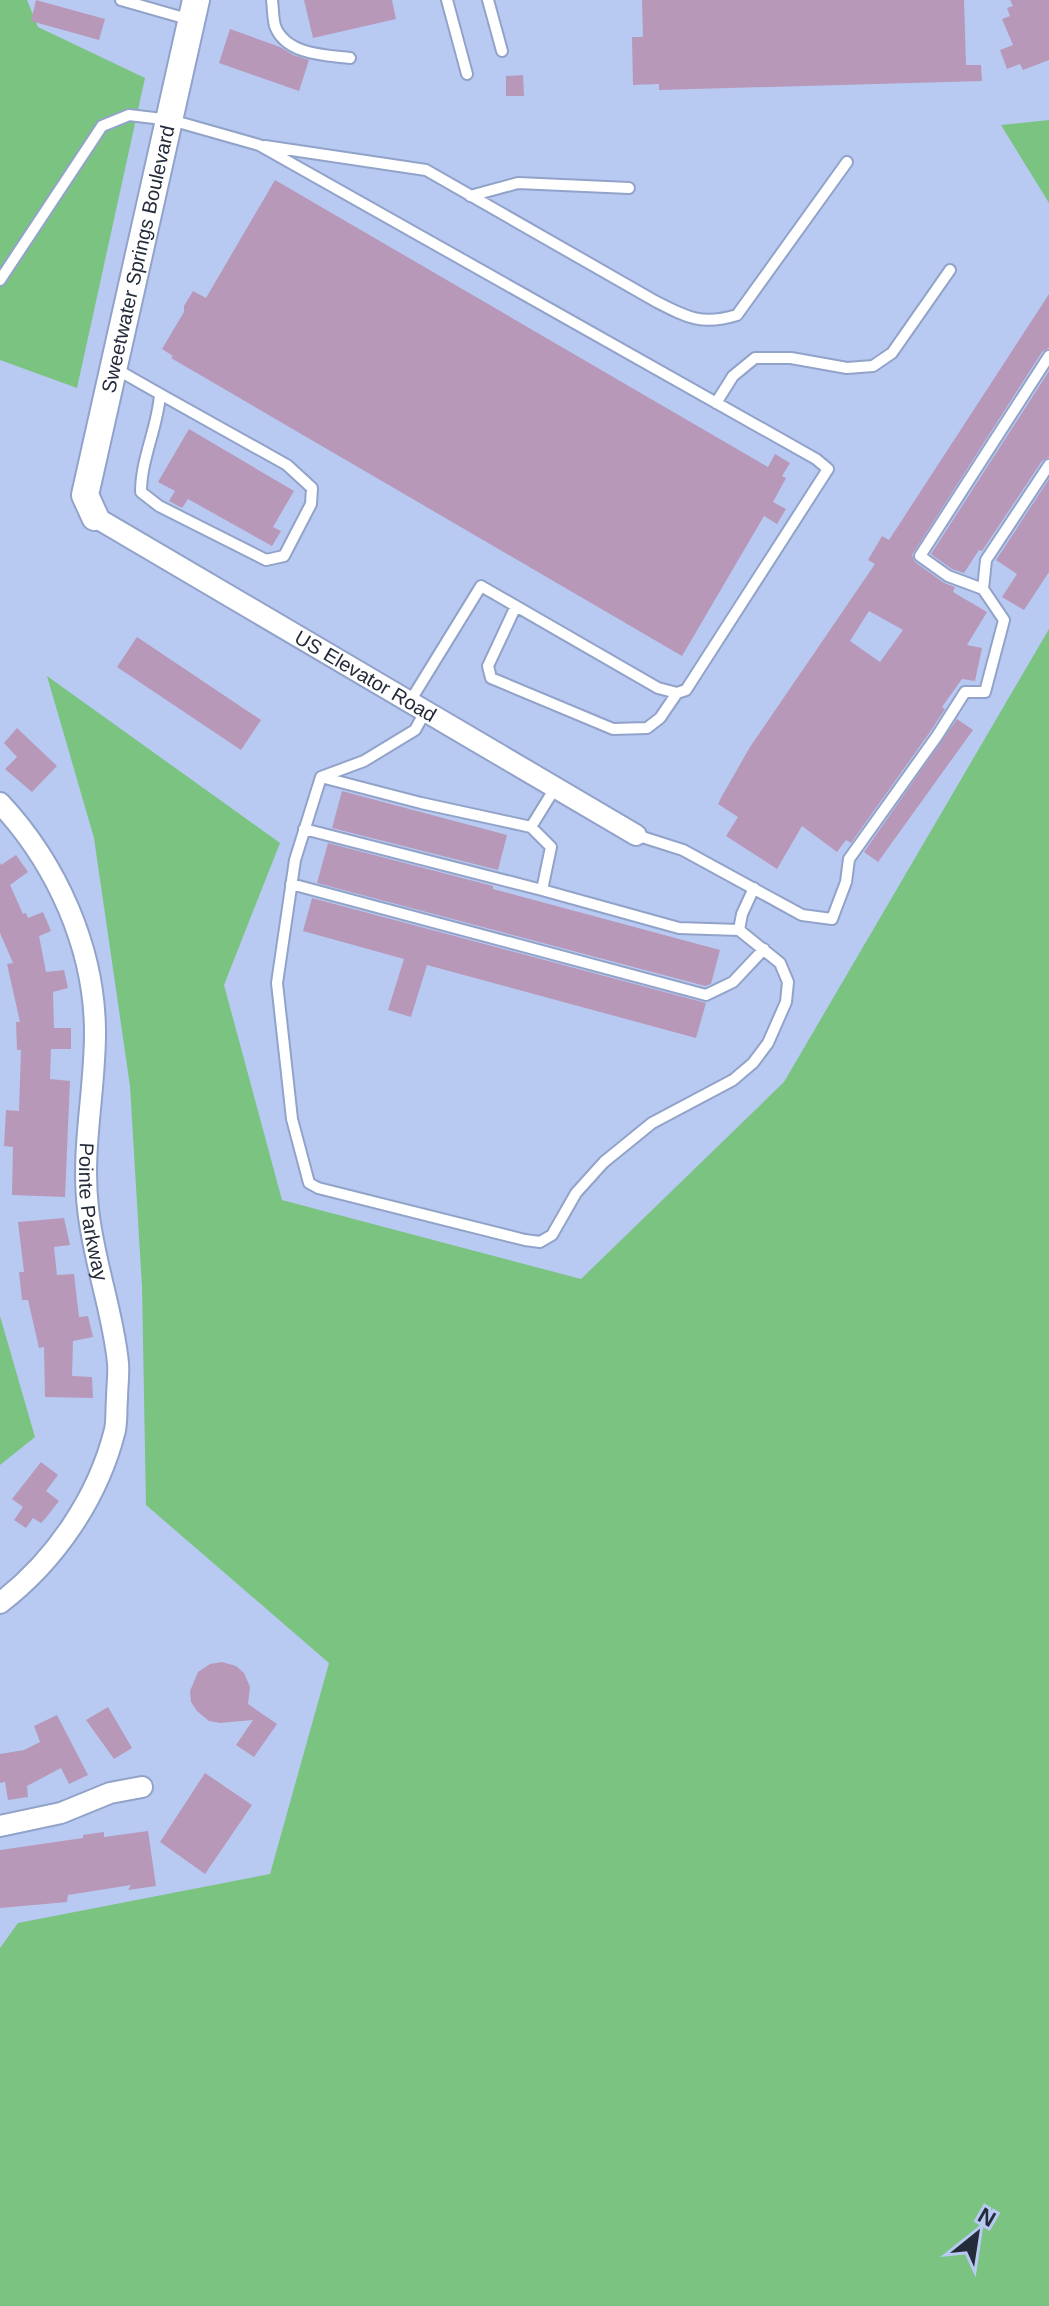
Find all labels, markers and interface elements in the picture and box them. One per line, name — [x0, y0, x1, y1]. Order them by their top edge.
street label: Sweetwater Springs Boulevard — [97, 123, 179, 395]
street label: US Elevator Road — [291, 626, 440, 726]
street label: Pointe Parkway — [75, 1142, 112, 1283]
north arrow — [937, 2194, 1017, 2274]
text: N — [974, 2202, 1000, 2232]

